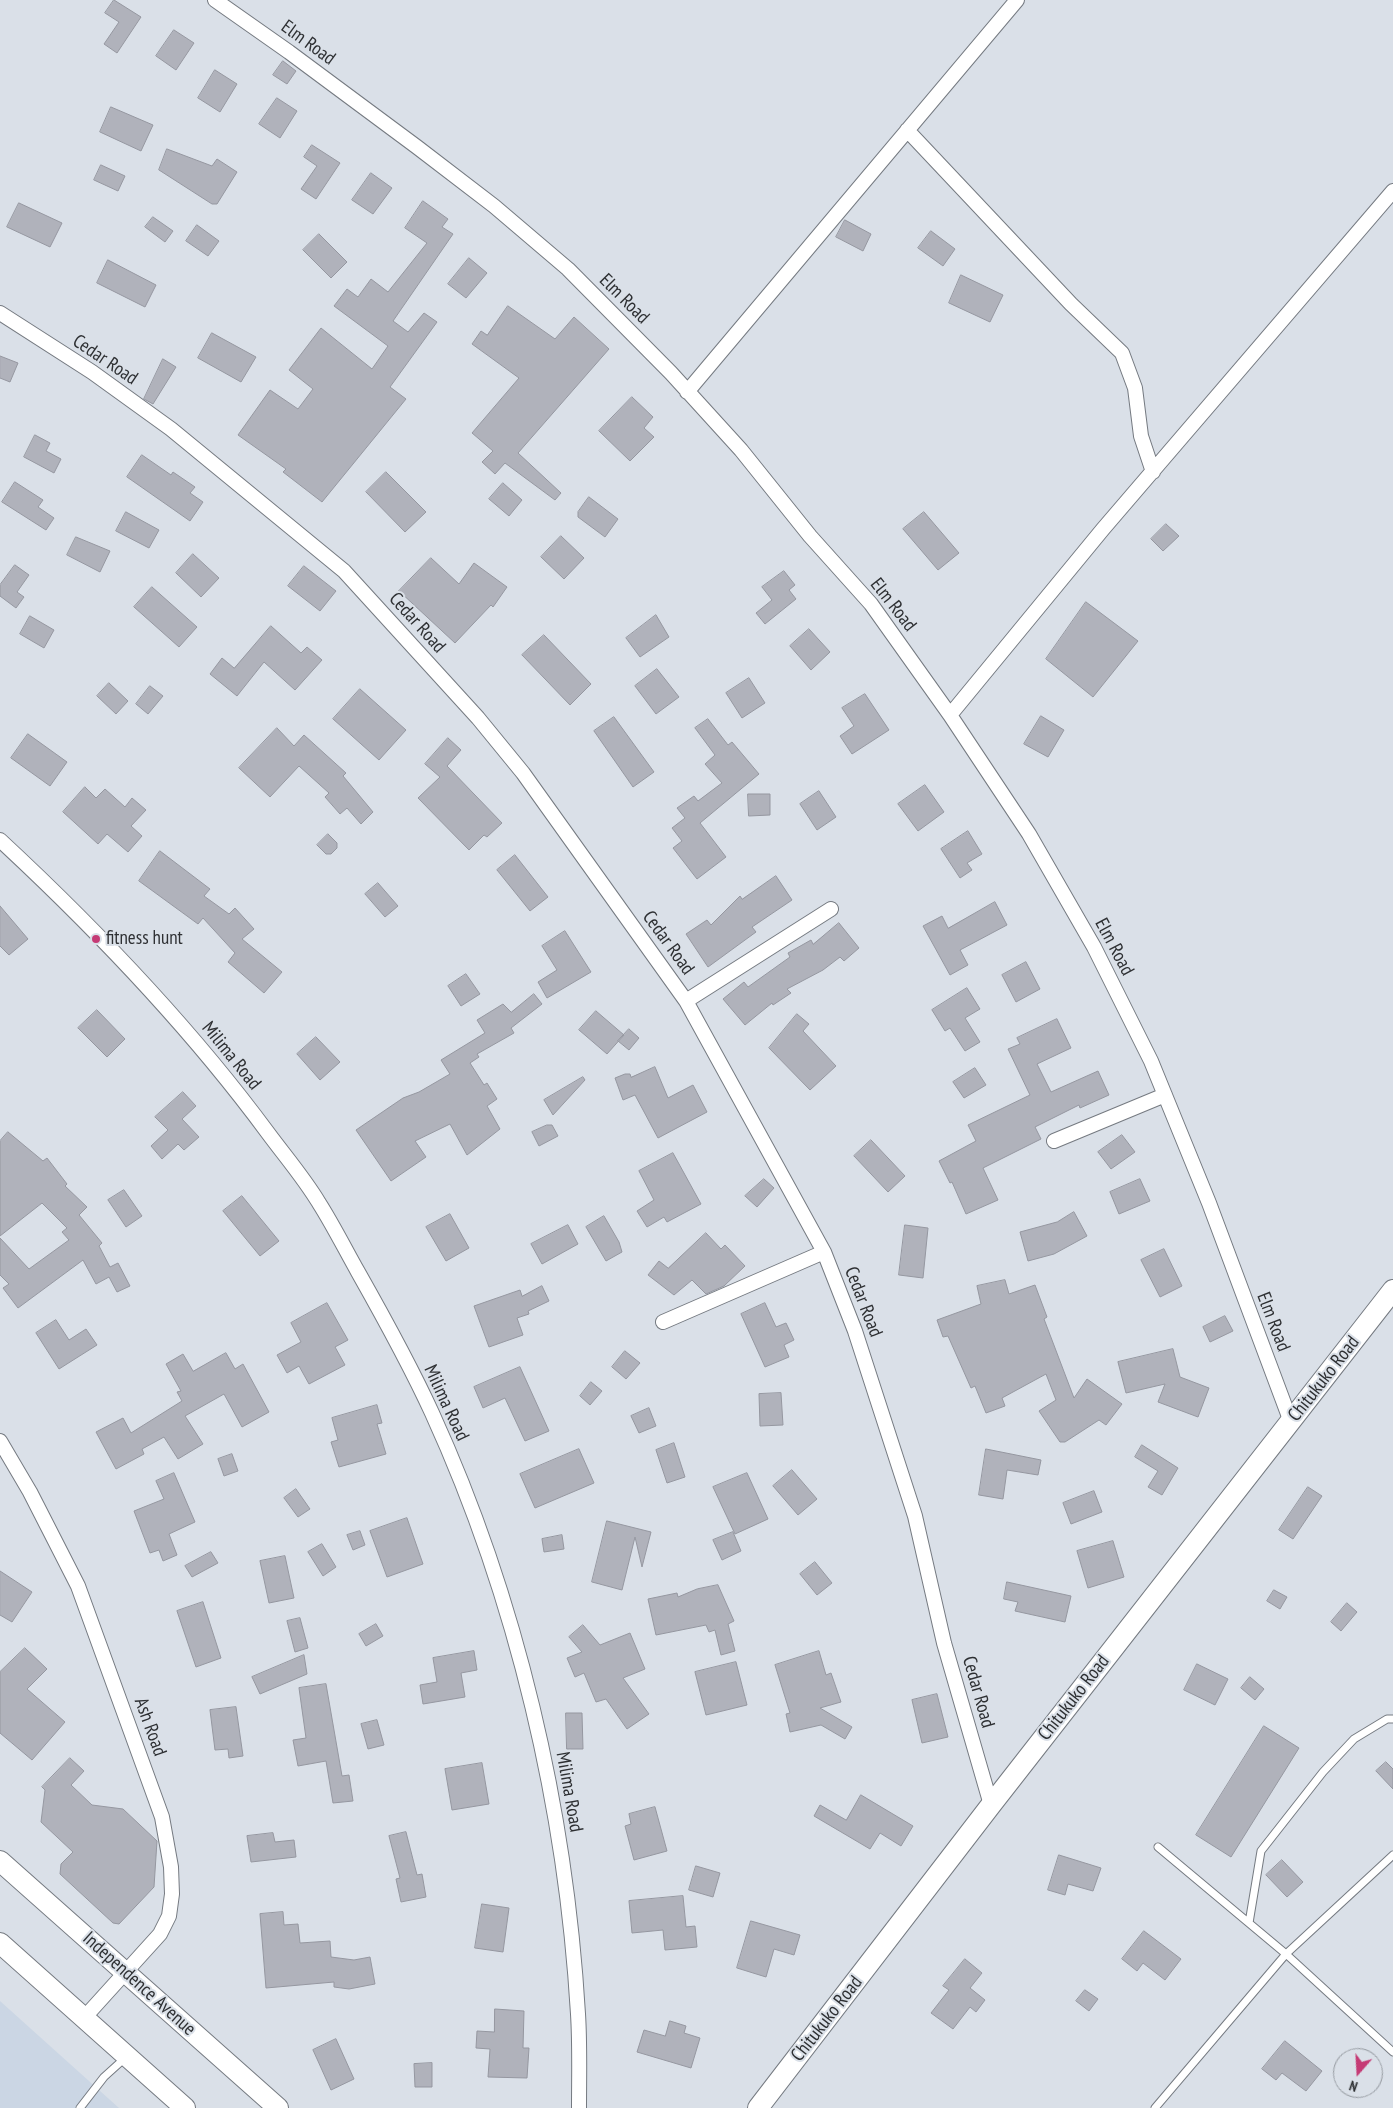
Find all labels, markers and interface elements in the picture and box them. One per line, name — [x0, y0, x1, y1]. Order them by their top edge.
street label: Elm Road — [276, 16, 340, 70]
street label: Elm Road — [594, 269, 654, 329]
street label: Cedar Road — [68, 330, 142, 390]
street label: Elm Road — [865, 574, 921, 636]
street label: Cedar Road — [384, 588, 450, 658]
street label: Cedar Road — [637, 907, 699, 979]
street label: Elm Road — [1090, 915, 1138, 979]
place label: fitness hunt — [106, 928, 183, 950]
marker: fitness hunt — [90, 933, 102, 945]
street label: Milima Road — [197, 1017, 265, 1095]
street label: Cedar Road — [839, 1264, 887, 1340]
street label: Elm Road — [1251, 1289, 1295, 1355]
street label: Chitukuko Road — [1284, 1332, 1364, 1426]
street label: Milima Road — [419, 1361, 473, 1445]
street label: Chitukuko Road — [1034, 1651, 1114, 1745]
street label: Cedar Road — [957, 1654, 999, 1730]
street label: Ash Road — [129, 1695, 171, 1759]
street label: Milima Road — [551, 1750, 587, 1834]
street label: Independence Avenue — [78, 1927, 200, 2041]
street label: Chitukuko Road — [787, 1972, 867, 2066]
north arrow — [1333, 2048, 1383, 2098]
text: N — [1347, 2076, 1360, 2096]

